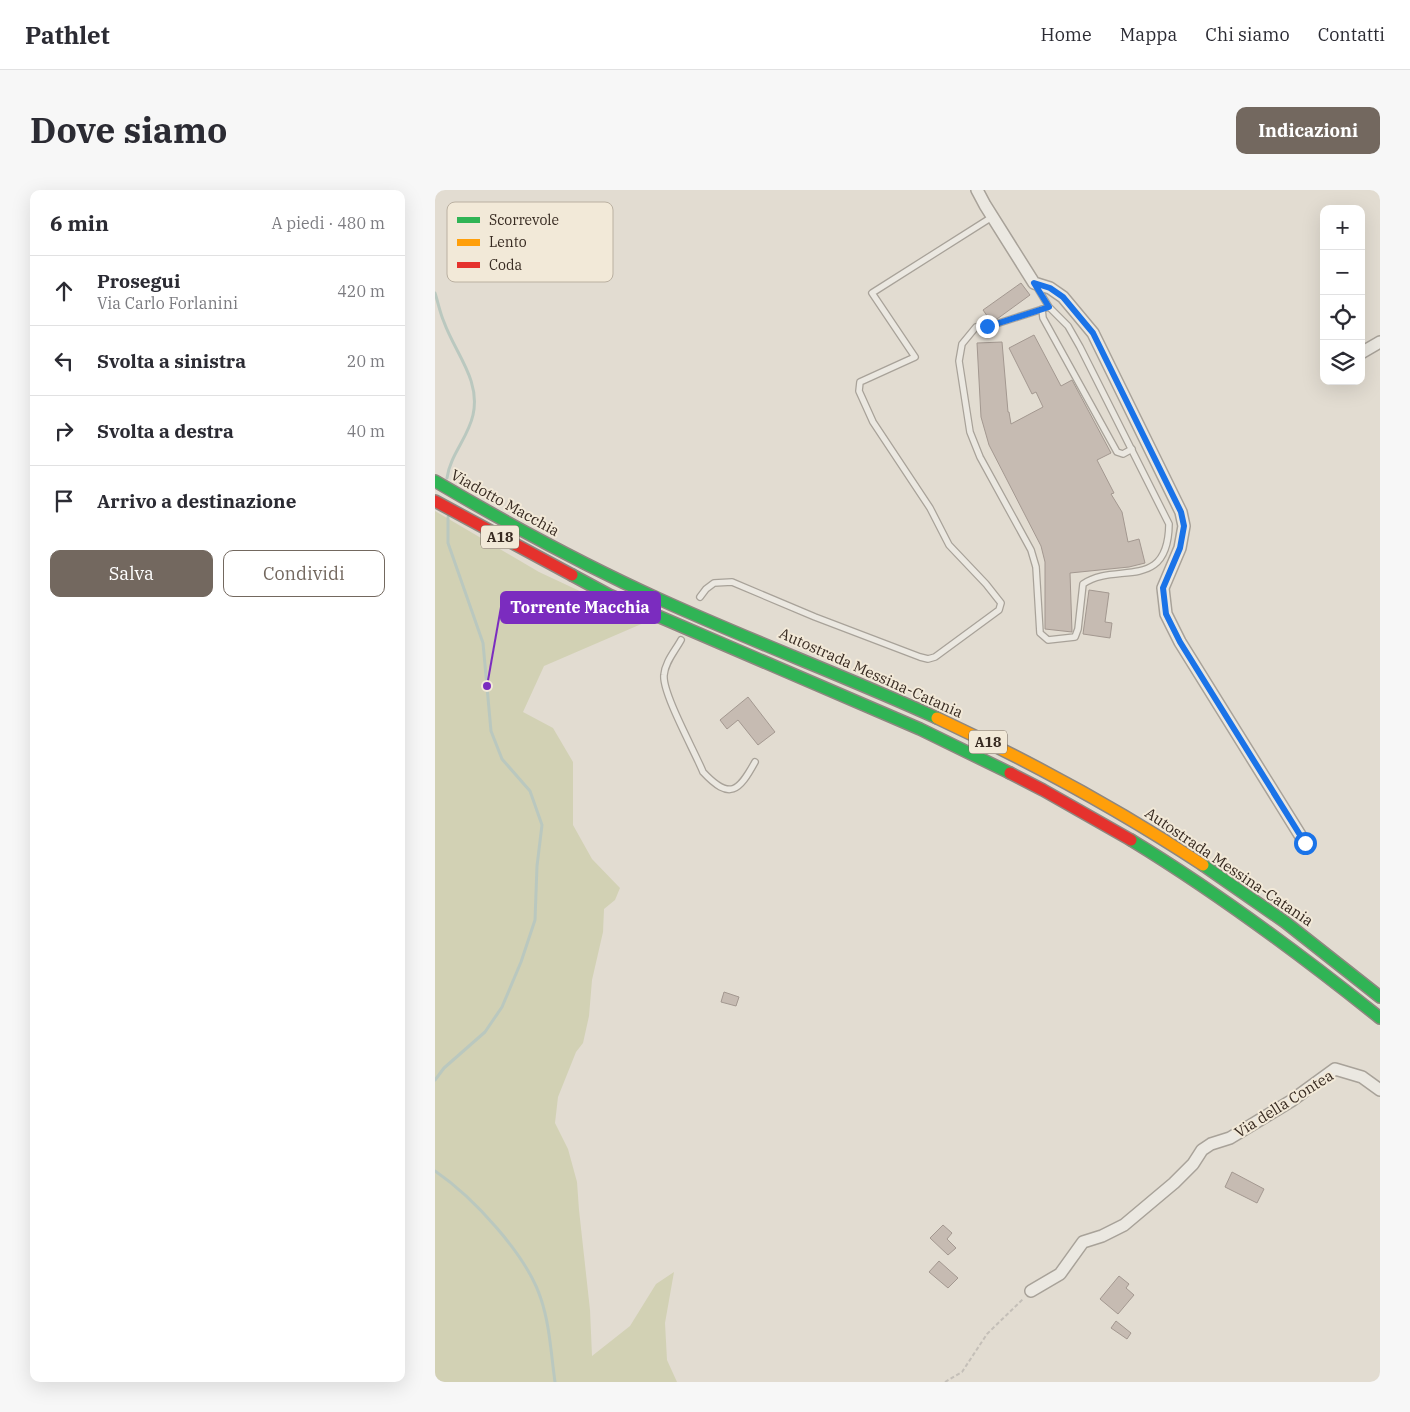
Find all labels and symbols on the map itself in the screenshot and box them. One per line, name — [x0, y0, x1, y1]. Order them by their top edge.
legend — [447, 202, 613, 282]
text: Scorrevole — [489, 211, 559, 229]
text: Lento — [489, 233, 527, 251]
text: Coda — [489, 256, 522, 274]
route end — [976, 315, 999, 338]
street label: Viadotto Macchia — [448, 465, 563, 540]
road number: A18 — [481, 526, 519, 548]
callout: Torrente Macchia — [501, 592, 660, 623]
text: Torrente Macchia — [510, 597, 650, 617]
street label: Autostrada Messina-Catania — [776, 623, 966, 722]
road number: A18 — [969, 730, 1007, 754]
street label: Autostrada Messina-Catania — [1141, 803, 1317, 930]
route start — [1294, 832, 1317, 855]
street label: Via della Contea — [1231, 1066, 1337, 1142]

